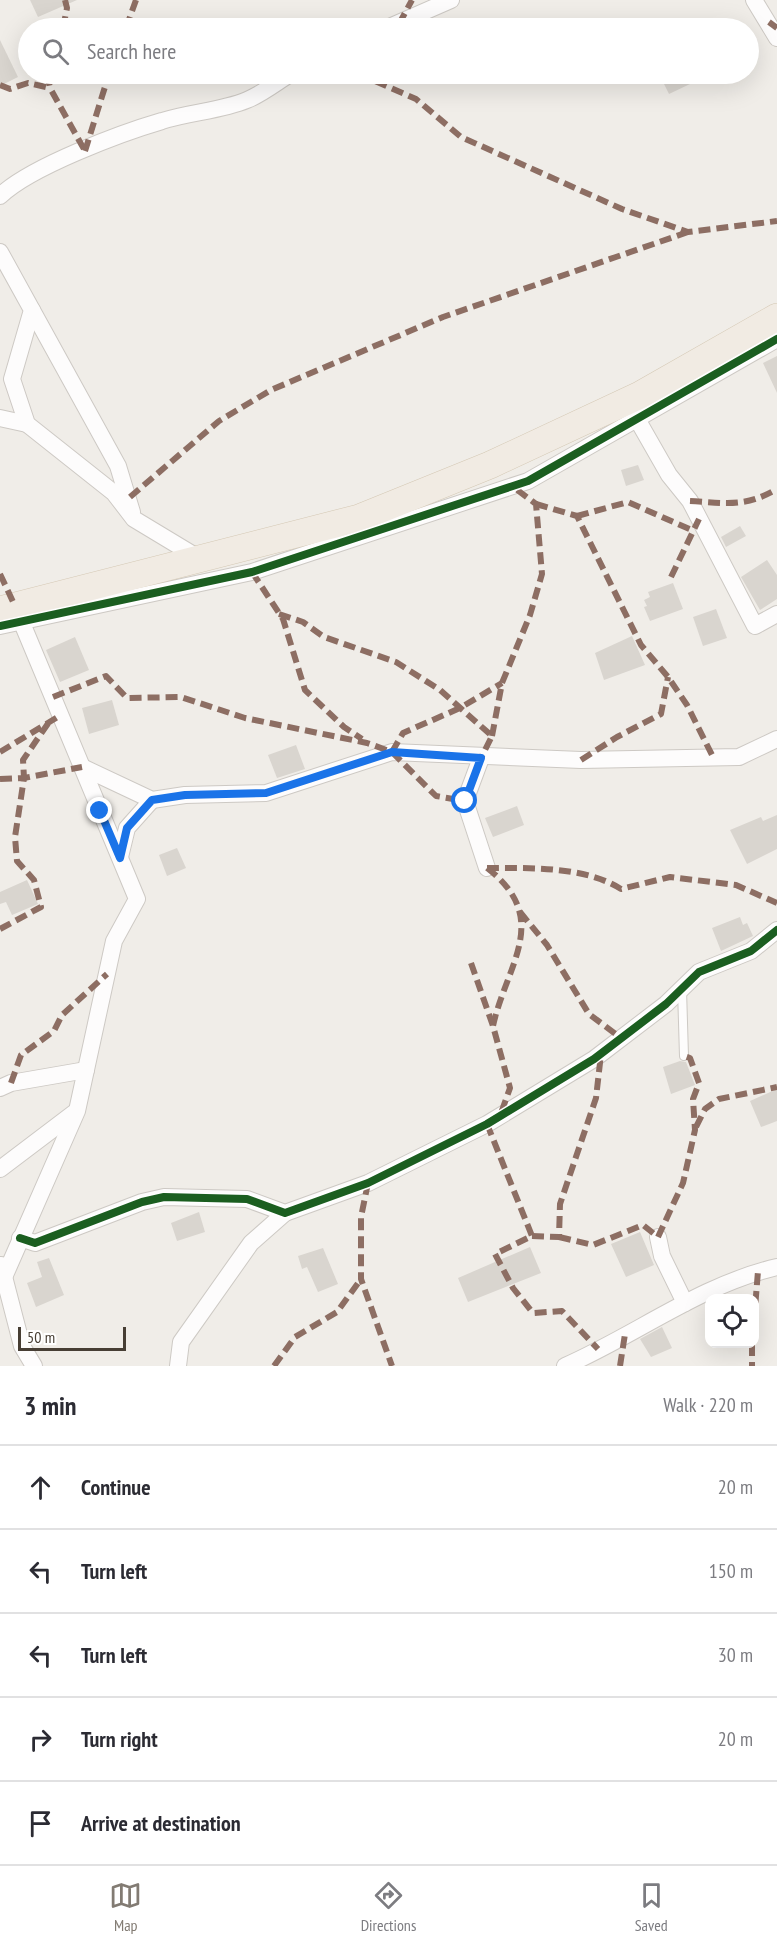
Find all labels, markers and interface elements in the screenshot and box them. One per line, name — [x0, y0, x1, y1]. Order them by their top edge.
search box — [18, 18, 759, 84]
icon: search — [39, 35, 72, 68]
text: Search here — [87, 37, 176, 65]
route start — [451, 787, 477, 813]
route end — [86, 797, 112, 823]
map controls — [705, 1294, 759, 1348]
button: locate — [705, 1294, 759, 1348]
scale bar — [18, 1324, 126, 1352]
text: 50 m — [27, 1327, 55, 1347]
text: 3 min — [24, 1389, 77, 1422]
text: Walk · 220 m — [663, 1392, 753, 1418]
icon: ahead — [24, 1471, 57, 1504]
text: Continue — [81, 1473, 151, 1501]
text: 20 m — [718, 1474, 753, 1500]
icon: left — [24, 1555, 57, 1588]
text: Turn left — [81, 1557, 147, 1585]
text: 150 m — [709, 1558, 753, 1584]
icon: left — [24, 1639, 57, 1672]
text: Turn left — [81, 1641, 147, 1669]
text: 30 m — [718, 1642, 753, 1668]
icon: right — [24, 1723, 57, 1756]
text: Turn right — [81, 1725, 158, 1753]
text: 20 m — [718, 1726, 753, 1752]
icon: arrive — [24, 1807, 57, 1840]
text: Arrive at destination — [81, 1809, 241, 1837]
tab: Map — [109, 1879, 142, 1935]
tab: Directions — [361, 1879, 416, 1935]
tab: Saved — [635, 1879, 668, 1935]

